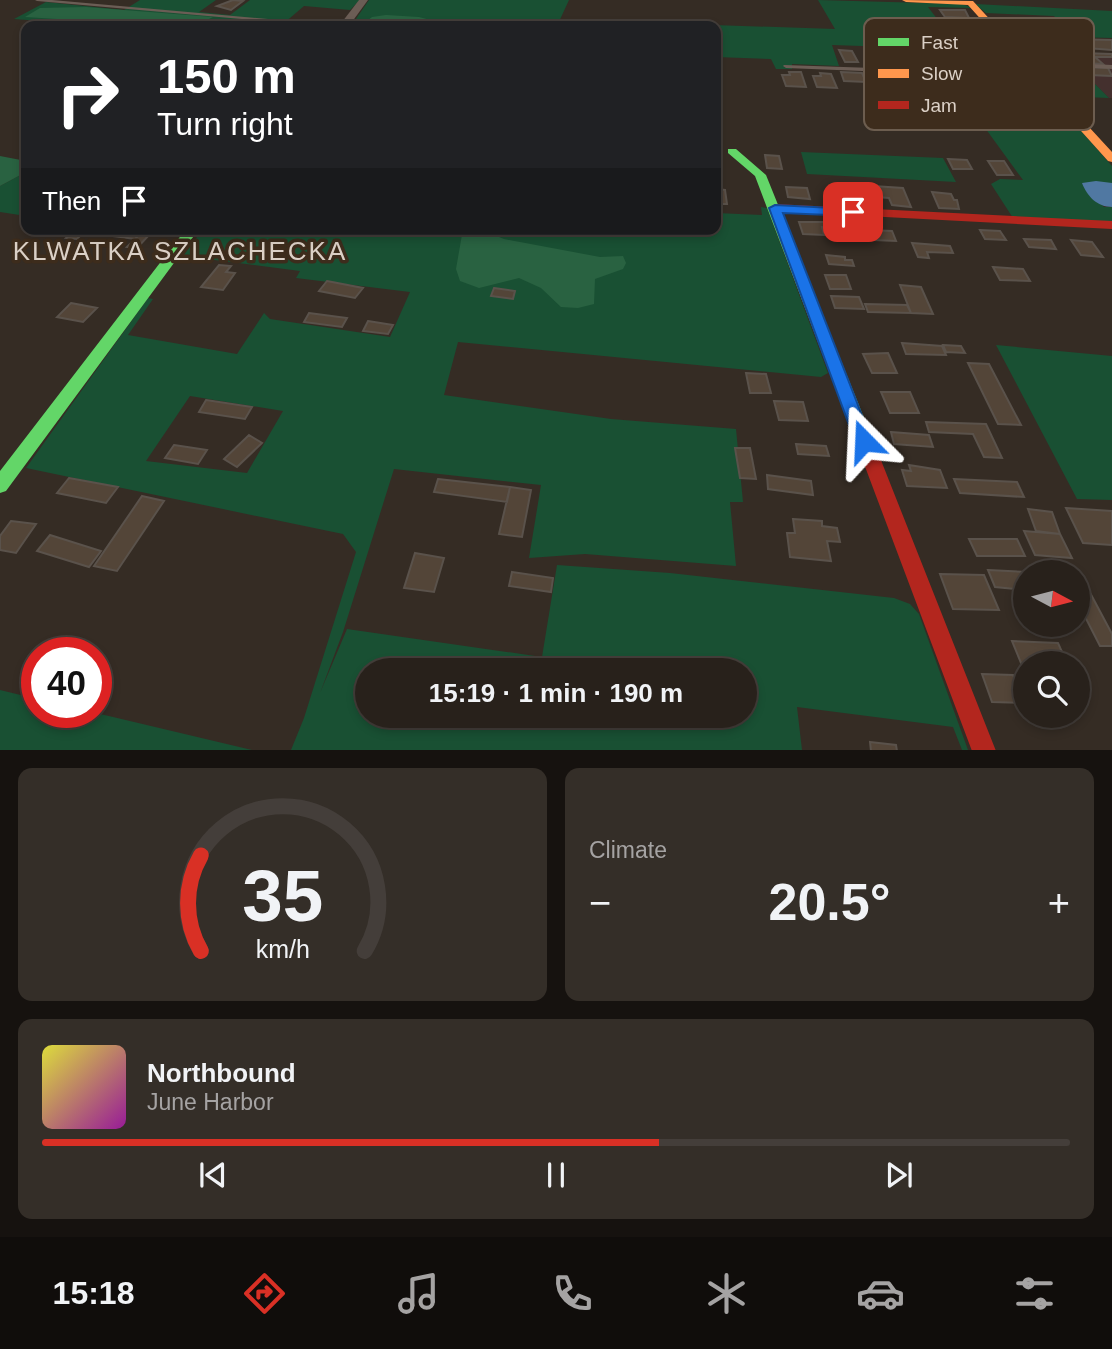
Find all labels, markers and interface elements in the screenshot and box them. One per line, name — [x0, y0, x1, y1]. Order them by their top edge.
legend — [864, 18, 1094, 130]
text: Fast — [921, 32, 959, 53]
icon: right — [42, 49, 133, 140]
text: 150 m — [157, 49, 296, 103]
text: Slow — [921, 63, 962, 84]
text: Jam — [921, 95, 957, 116]
text: Turn right — [157, 106, 293, 142]
icon: arrive — [115, 182, 153, 220]
pin — [823, 182, 883, 242]
text: Then — [42, 186, 101, 216]
icon: arrive — [834, 193, 872, 231]
district label: KLWATKA SZLACHECKA — [13, 236, 347, 266]
position arrow — [827, 404, 901, 478]
north arrow — [1013, 560, 1090, 637]
map controls — [1013, 560, 1090, 728]
speed limit sign: 40 — [21, 637, 112, 728]
button: search — [1013, 651, 1090, 728]
text: 15:19 · 1 min · 190 m — [429, 678, 683, 708]
text: Climate — [589, 837, 667, 863]
text: 35 — [242, 855, 323, 936]
text: 20.5° — [768, 873, 891, 931]
text: − — [589, 882, 611, 924]
text: + — [1048, 882, 1070, 924]
text: km/h — [255, 934, 310, 962]
text: Northbound — [147, 1058, 296, 1088]
text: June Harbor — [147, 1089, 274, 1115]
icon: previous — [194, 1156, 232, 1194]
icon: pause — [537, 1156, 575, 1194]
icon: next — [880, 1156, 918, 1194]
icon: directions — [240, 1269, 289, 1318]
icon: music — [394, 1269, 443, 1318]
icon: phone — [548, 1269, 597, 1318]
icon: climate — [702, 1269, 751, 1318]
icon: car — [856, 1269, 905, 1318]
icon: filters — [1010, 1269, 1059, 1318]
text: 15:18 — [53, 1275, 134, 1311]

